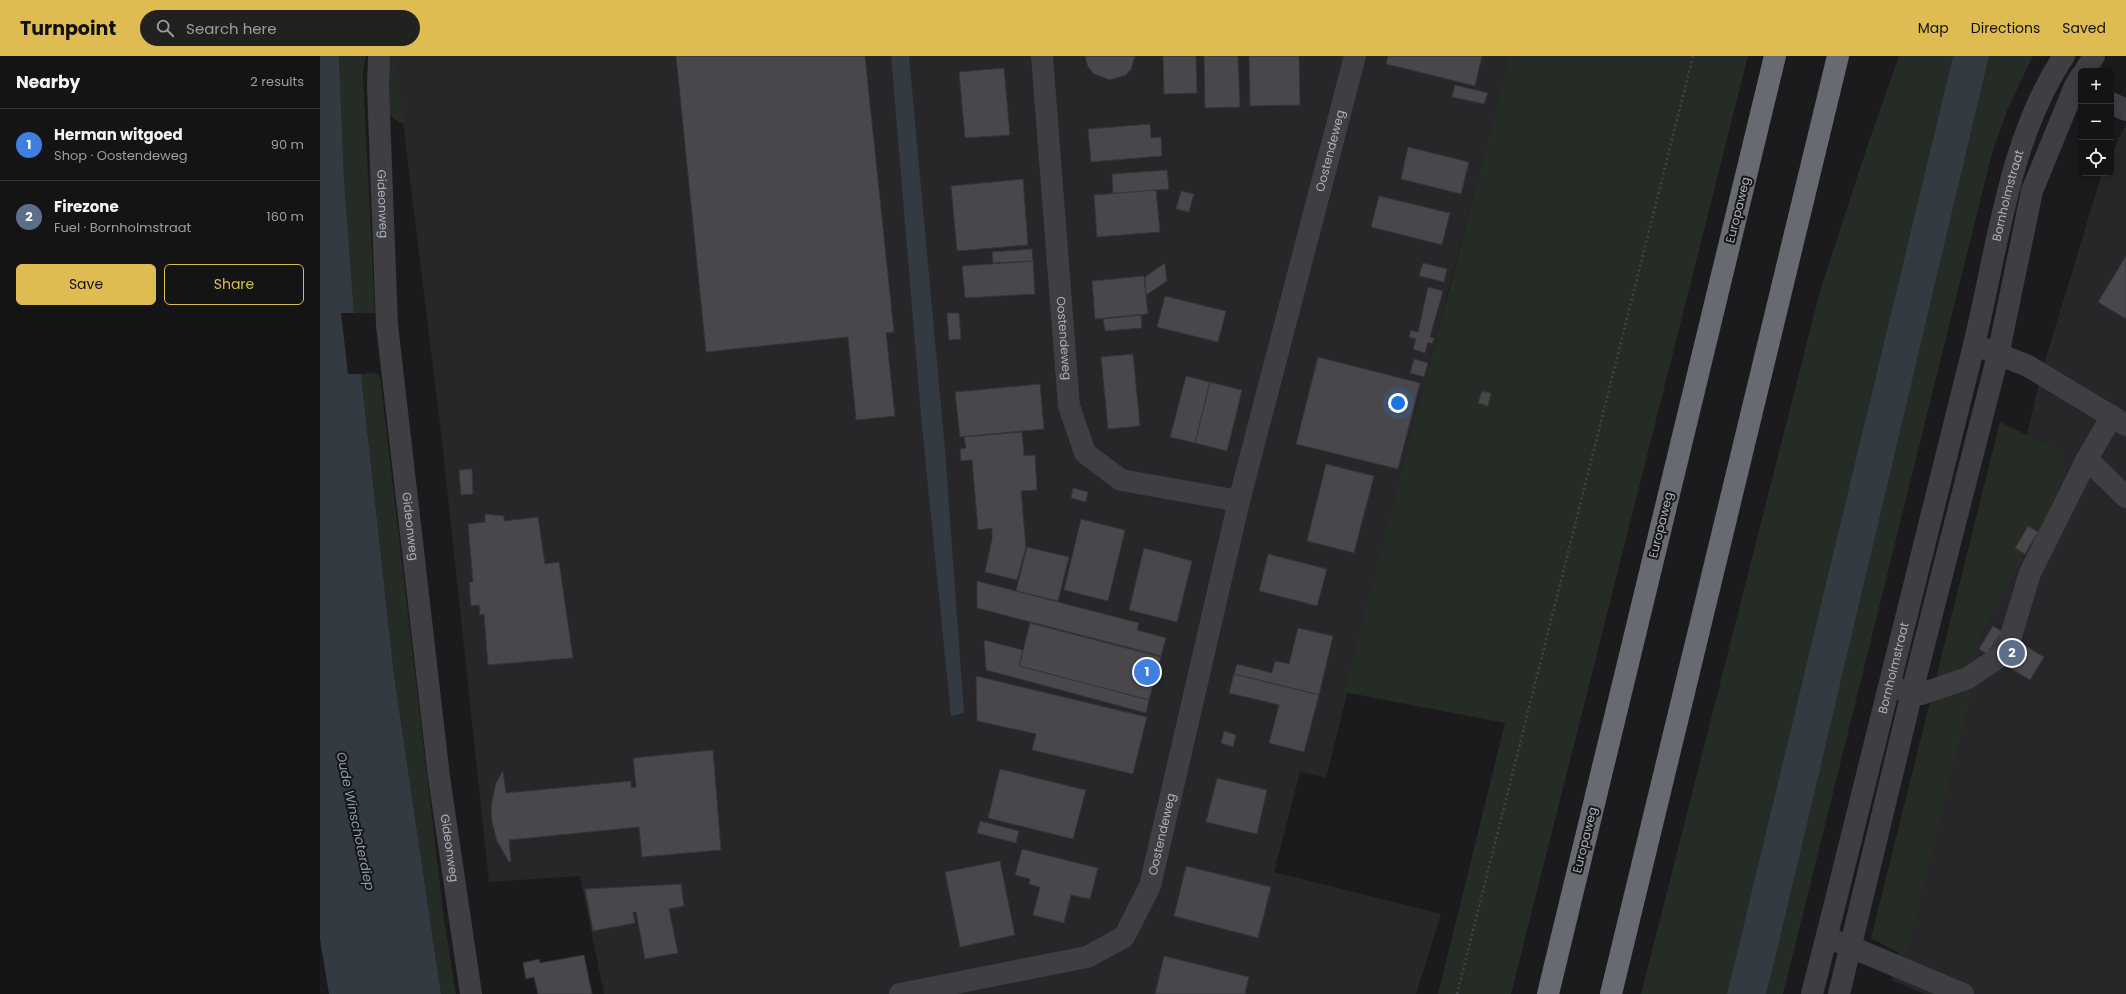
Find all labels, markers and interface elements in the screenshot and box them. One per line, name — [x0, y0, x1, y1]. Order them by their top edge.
search box — [140, 10, 420, 46]
text: Turnpoint — [20, 15, 116, 42]
icon: search — [154, 17, 176, 39]
text: Search here — [186, 18, 276, 39]
text: Map — [1918, 18, 1949, 38]
text: Directions — [1971, 18, 2040, 38]
text: Saved — [2062, 18, 2106, 38]
map controls — [2078, 68, 2114, 176]
button: + — [2078, 68, 2114, 104]
text: Nearby — [16, 70, 80, 94]
text: 2 results — [250, 72, 304, 91]
button: − — [2078, 104, 2114, 140]
street label: Oostendeweg — [1311, 108, 1349, 193]
text: Herman witgoed — [54, 124, 183, 145]
text: 1 — [27, 135, 31, 154]
text: 90 m — [271, 135, 304, 154]
button: locate — [2078, 140, 2114, 176]
text: Shop · Oostendeweg — [54, 146, 188, 165]
street label: Bornholmstraat — [1988, 148, 2028, 243]
street label: Gideonweg — [373, 169, 393, 239]
street label: Europaweg — [1721, 175, 1754, 245]
text: Firezone — [54, 196, 119, 217]
text: 2 — [25, 207, 33, 226]
text: 160 m — [267, 207, 304, 226]
text: Fuel · Bornholmstraat — [54, 218, 191, 237]
button: Save — [16, 264, 156, 305]
button: Share — [164, 264, 304, 305]
street label: Oostendeweg — [1053, 296, 1076, 381]
your location — [1388, 393, 1408, 413]
street label: Europaweg — [1644, 490, 1677, 560]
street label: Gideonweg — [398, 491, 423, 562]
street label: Bornholmstraat — [1874, 620, 1913, 715]
pin: 2 — [1999, 638, 2025, 668]
pin: 1 — [1134, 657, 1160, 687]
water label: Oude Winschoterdiep — [332, 750, 380, 892]
street label: Oostendeweg — [1144, 791, 1179, 877]
street label: Europaweg — [1568, 805, 1601, 875]
street label: Gideonweg — [437, 813, 463, 883]

